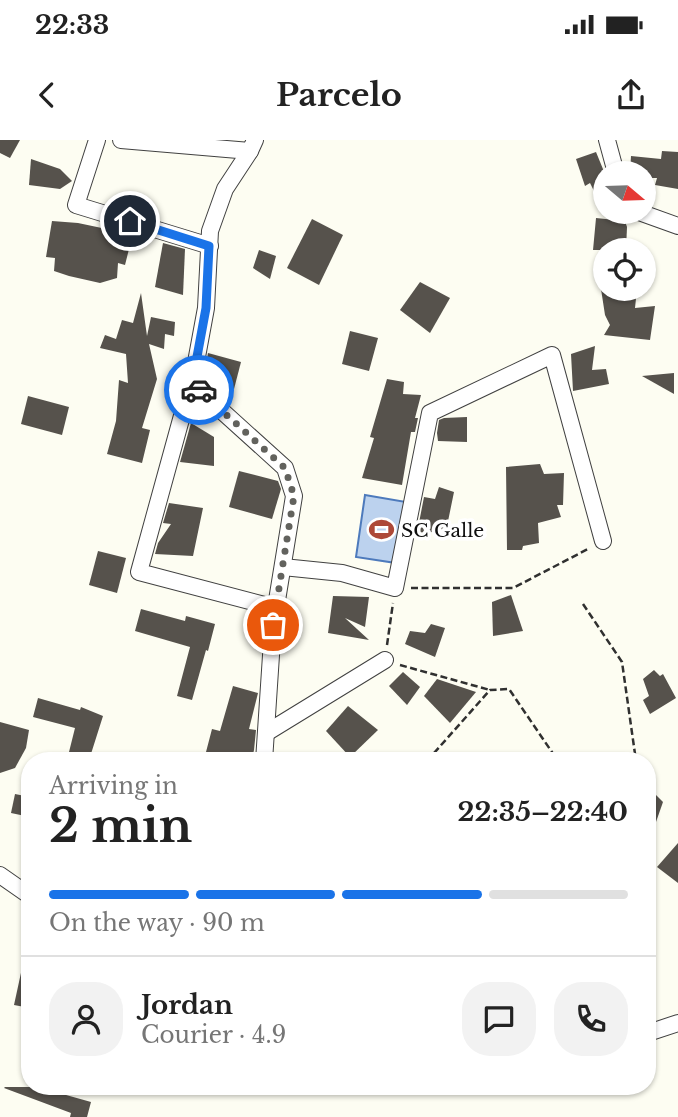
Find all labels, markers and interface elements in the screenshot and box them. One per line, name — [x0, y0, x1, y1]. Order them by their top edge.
text: 22:33 — [35, 9, 109, 41]
text: Parcelo — [276, 75, 402, 115]
icon: back — [28, 76, 66, 114]
icon: share — [612, 76, 650, 114]
north arrow — [593, 161, 656, 224]
map controls — [593, 161, 656, 301]
pin — [100, 191, 160, 251]
icon: home — [111, 202, 149, 240]
button: locate — [593, 238, 656, 301]
courier — [164, 355, 234, 425]
icon: car — [180, 371, 218, 409]
sports icon: SC Galle — [367, 516, 395, 544]
place label: SC Galle — [401, 519, 484, 542]
pin — [243, 595, 303, 655]
icon: bag — [254, 606, 292, 644]
text: Arriving in — [49, 772, 178, 800]
text: 22:35–22:40 — [458, 796, 628, 828]
text: 2 min — [49, 797, 192, 854]
text: On the way · 90 m — [49, 909, 265, 937]
button: person — [49, 982, 123, 1056]
button: chat — [462, 982, 536, 1056]
button: phone — [554, 982, 628, 1056]
text: Jordan — [141, 989, 233, 1021]
text: Courier · 4.9 — [141, 1021, 286, 1049]

